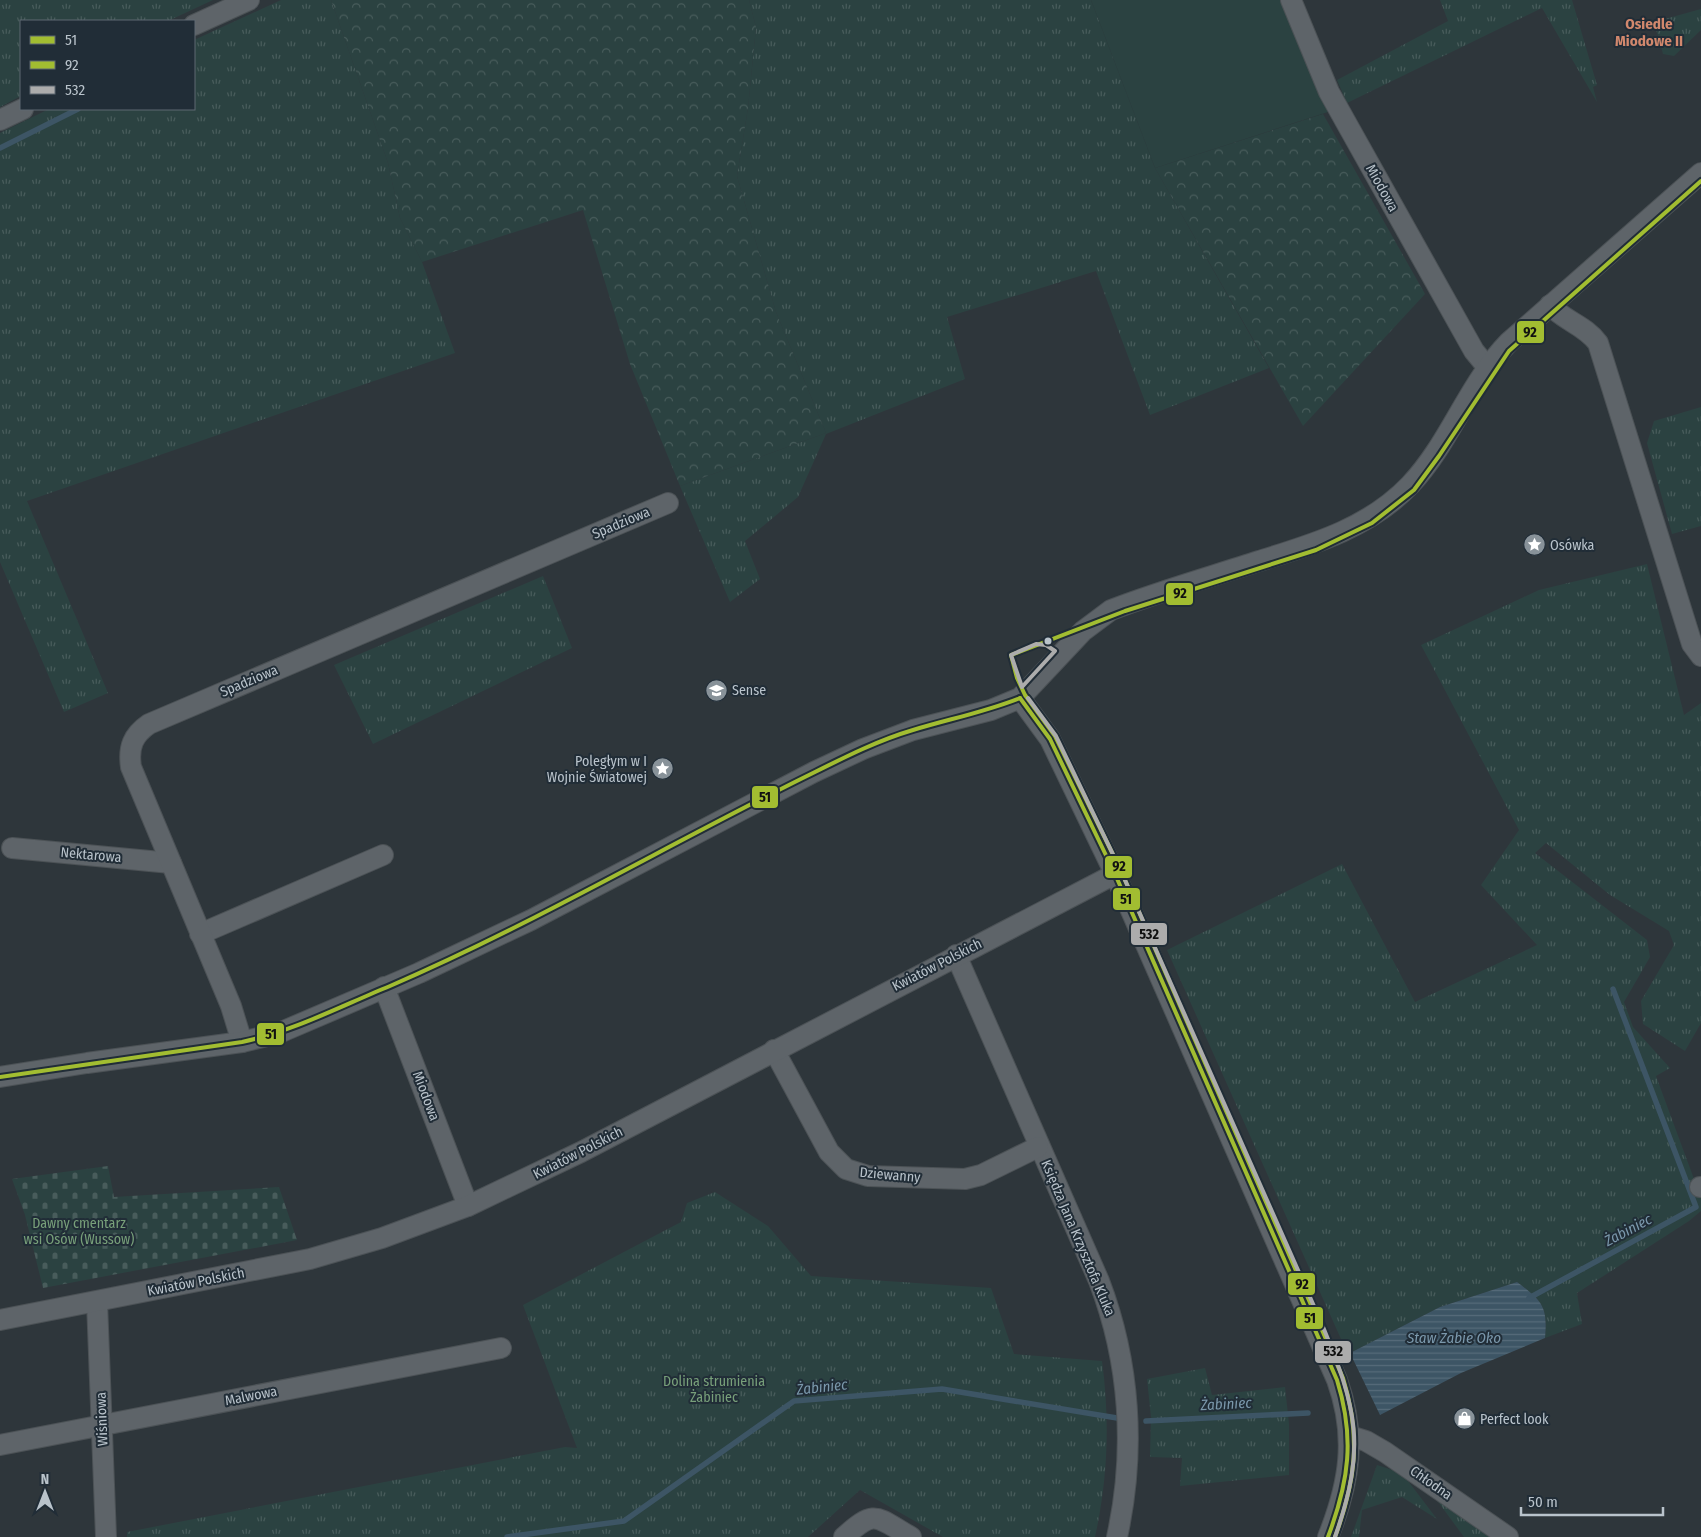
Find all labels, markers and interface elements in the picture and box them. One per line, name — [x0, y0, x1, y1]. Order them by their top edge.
district label: Osiedle Miodowe II — [1615, 15, 1683, 50]
legend — [20, 20, 195, 110]
text: 51 — [65, 31, 77, 49]
text: 92 — [65, 56, 79, 74]
text: 532 — [65, 81, 85, 99]
street label: Miodowa — [1362, 161, 1402, 215]
line badge: 92 — [1516, 320, 1545, 344]
text: 92 — [1523, 324, 1537, 341]
street label: Spadziowa — [590, 503, 652, 543]
place icon: Osówka — [1522, 533, 1546, 557]
place label: Osówka — [1550, 537, 1595, 554]
line badge: 92 — [1165, 582, 1194, 606]
text: 92 — [1173, 585, 1187, 602]
unlabelled marker — [1043, 636, 1053, 646]
street label: Spadziowa — [218, 661, 280, 701]
school or university icon: Sense — [704, 678, 728, 702]
place label: Sense — [732, 682, 766, 699]
place label: Poległym w I Wojnie Światowej — [547, 753, 647, 786]
place icon: Poległym w I Wojnie Światowej — [651, 757, 675, 781]
line badge: 51 — [751, 785, 779, 809]
text: 51 — [759, 789, 771, 806]
street label: Nektarowa — [60, 844, 122, 866]
line badge: 92 — [1104, 855, 1133, 879]
text: 92 — [1112, 858, 1126, 875]
line badge: 51 — [1112, 887, 1141, 911]
text: 51 — [1120, 891, 1132, 908]
line badge: 532 — [1130, 922, 1168, 946]
text: 532 — [1139, 926, 1159, 943]
street label: Kwiatów Polskich — [889, 935, 985, 995]
line badge: 51 — [256, 1022, 285, 1046]
text: 51 — [265, 1026, 277, 1043]
street label: Miodowa — [409, 1069, 443, 1123]
street label: Kwiatów Polskich — [530, 1123, 626, 1183]
street label: Księdza Jana Krzysztofa Kluka — [1037, 1157, 1119, 1319]
street label: Dziewanny — [859, 1164, 922, 1186]
water label: Żabiniec — [1600, 1210, 1655, 1250]
park label: Dawny cmentarz wsi Osów (Wussow) — [24, 1215, 134, 1248]
street label: Kwiatów Polskich — [146, 1264, 246, 1300]
line badge: 92 — [1287, 1272, 1316, 1296]
text: 92 — [1295, 1276, 1309, 1293]
line badge: 51 — [1295, 1306, 1324, 1330]
text: 51 — [1304, 1310, 1316, 1327]
water label: Staw Żabie Oko — [1406, 1329, 1501, 1347]
line badge: 532 — [1314, 1340, 1352, 1364]
text: 532 — [1323, 1343, 1343, 1360]
park label: Dolina strumienia Żabiniec — [663, 1373, 765, 1406]
water label: Żabiniec — [795, 1375, 849, 1399]
street label: Malwowa — [223, 1383, 279, 1409]
street label: Wiśniowa — [93, 1392, 111, 1446]
water label: Żabiniec — [1199, 1394, 1253, 1414]
shop icon: Perfect look — [1452, 1407, 1476, 1431]
place label: Perfect look — [1480, 1411, 1549, 1428]
street label: Chłodna — [1407, 1462, 1455, 1504]
north arrow — [20, 1467, 70, 1517]
text: N — [41, 1471, 49, 1488]
scale bar — [1521, 1484, 1664, 1516]
text: 50 m — [1528, 1493, 1558, 1511]

